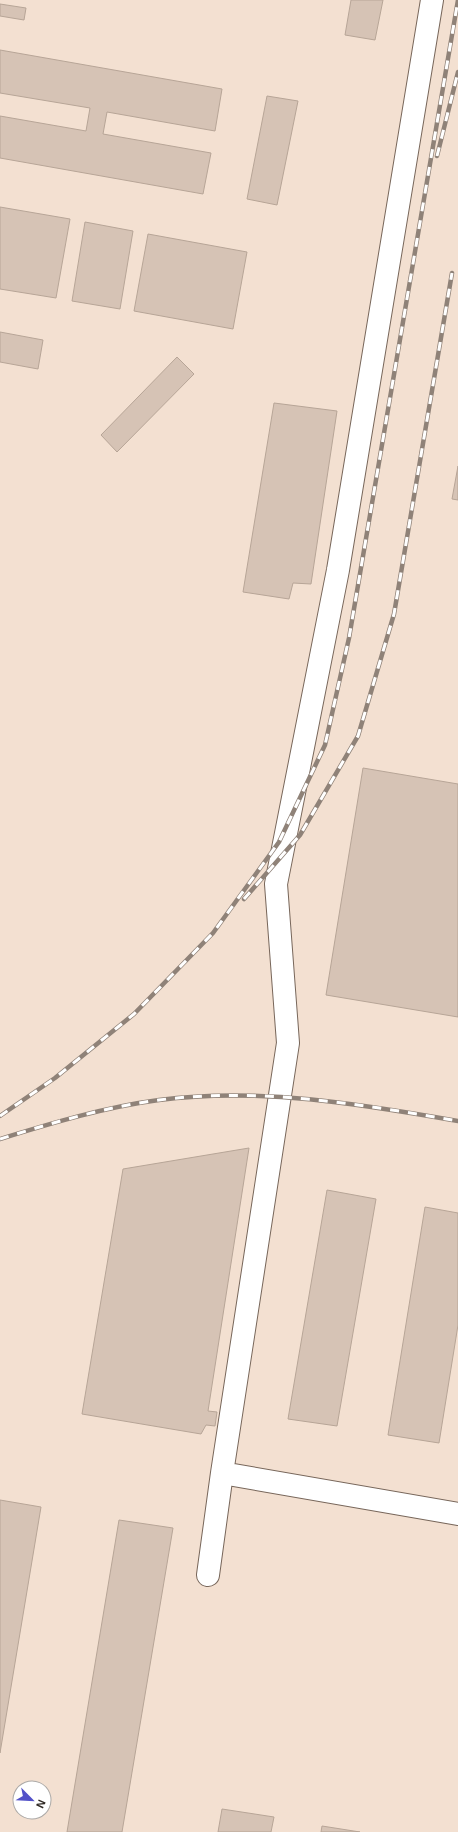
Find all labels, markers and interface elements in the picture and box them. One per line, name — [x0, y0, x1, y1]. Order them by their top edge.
north arrow — [12, 1780, 52, 1820]
text: N — [34, 1798, 48, 1810]

